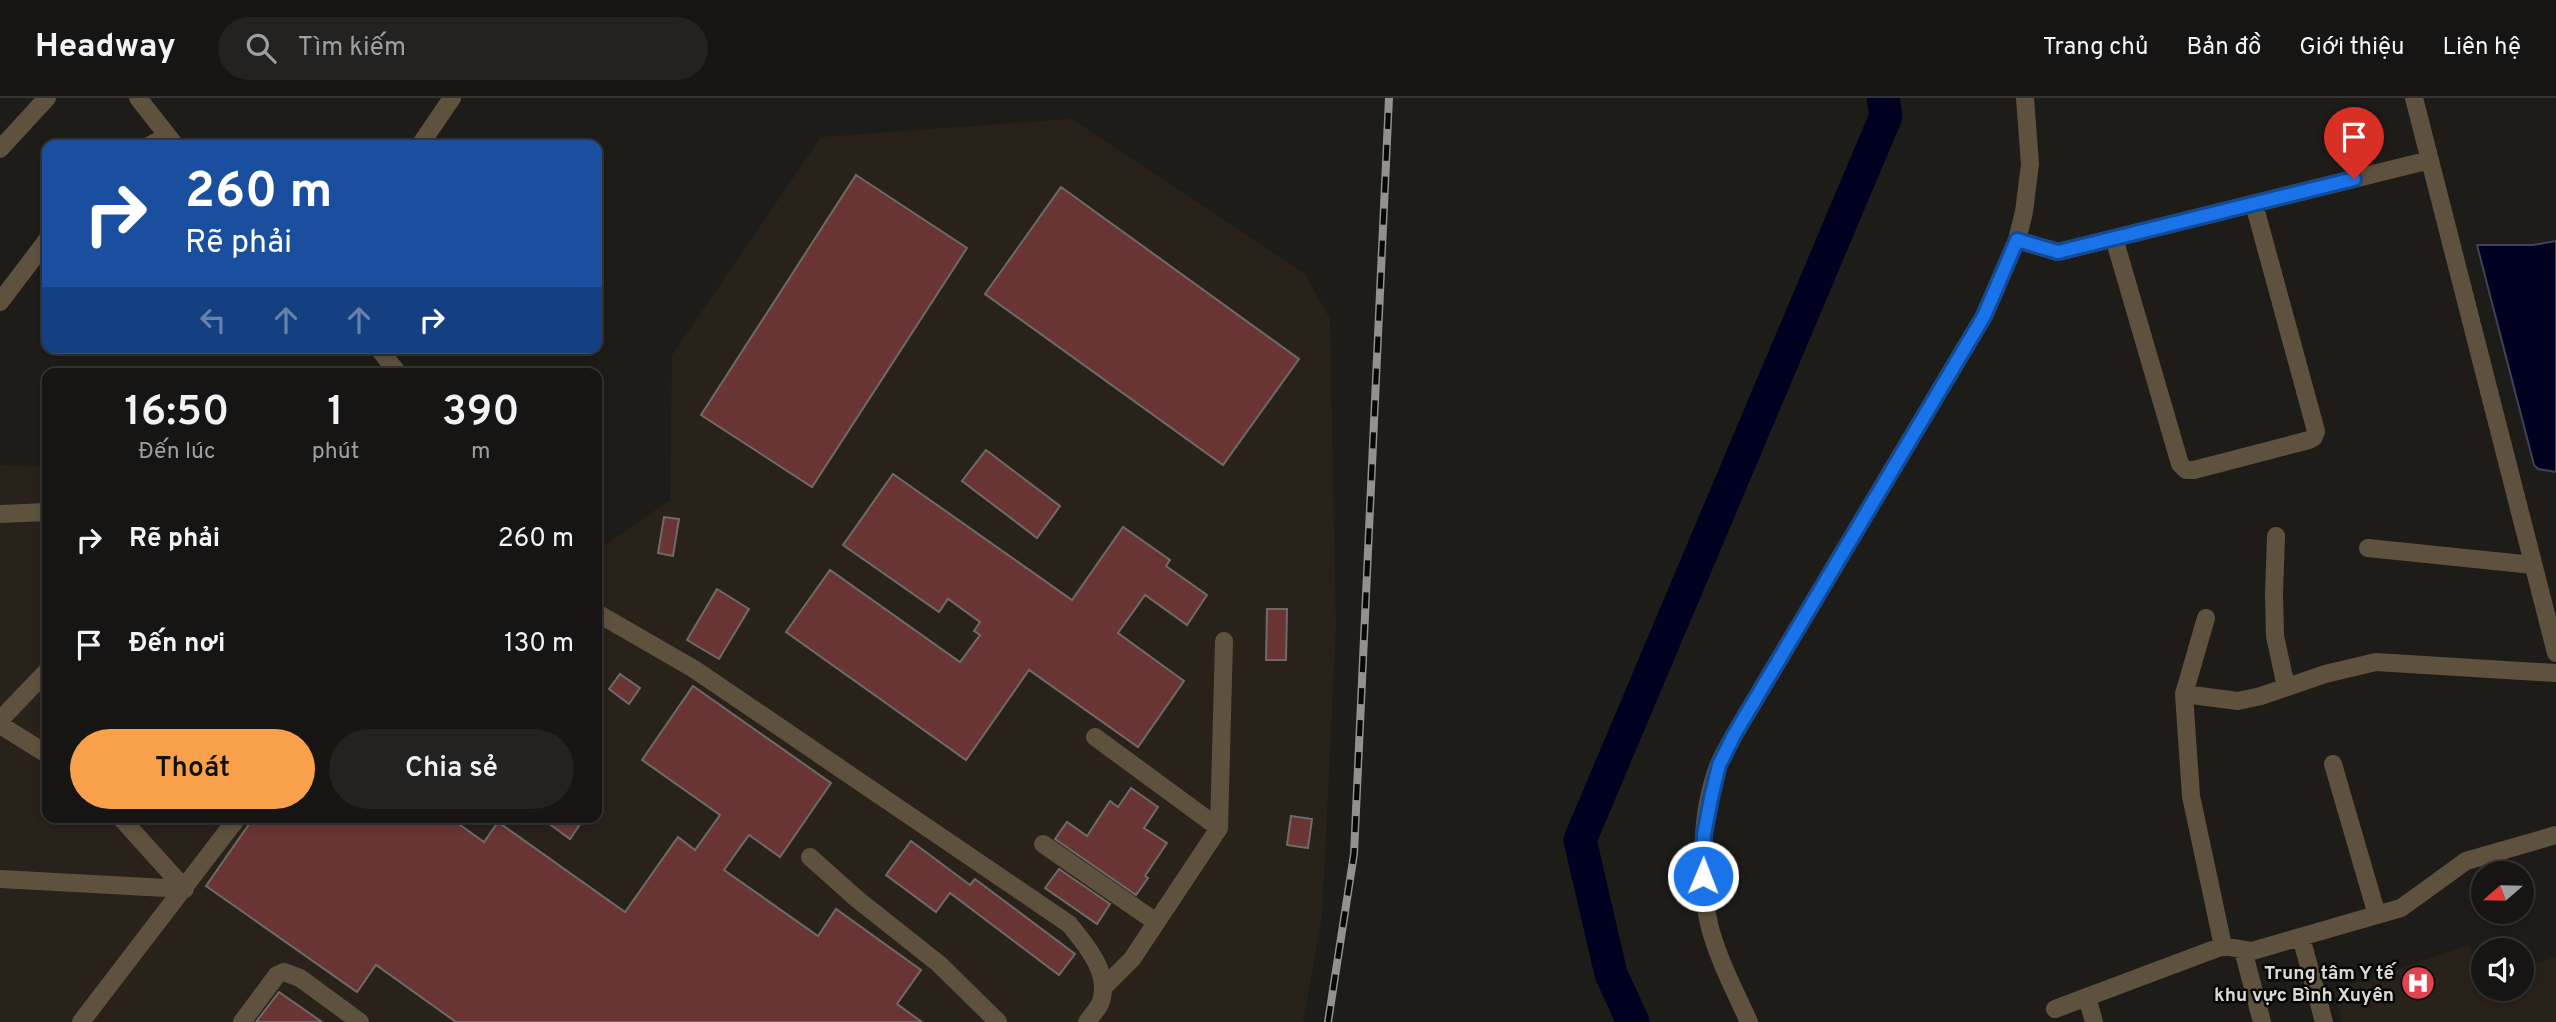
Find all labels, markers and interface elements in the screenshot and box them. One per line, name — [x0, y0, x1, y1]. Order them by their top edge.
search box — [218, 17, 708, 80]
text: Headway — [35, 27, 176, 69]
icon: search — [242, 29, 280, 67]
text: Tìm kiếm — [298, 32, 406, 65]
text: Trang chủ — [2043, 33, 2148, 63]
text: Bản đồ — [2186, 33, 2261, 63]
text: Giới thiệu — [2299, 33, 2404, 63]
text: Liên hệ — [2442, 33, 2521, 63]
pin — [2324, 107, 2384, 179]
icon: arrive — [2335, 118, 2373, 156]
text: 260 m — [185, 163, 332, 225]
icon: right — [70, 168, 161, 259]
text: Rẽ phải — [185, 224, 292, 264]
icon: left — [194, 301, 232, 339]
icon: ahead — [267, 301, 305, 339]
icon: ahead — [340, 301, 378, 339]
icon: right — [413, 301, 451, 339]
text: 16:50 — [124, 387, 229, 440]
text: 1 — [327, 387, 344, 440]
text: 390 — [442, 387, 520, 440]
text: Đến lúc — [138, 438, 216, 467]
text: phút — [312, 438, 359, 467]
text: m — [471, 438, 490, 467]
icon: right — [70, 521, 108, 559]
text: Rẽ phải — [129, 523, 220, 556]
text: 260 m — [498, 523, 574, 556]
icon: arrive — [70, 626, 108, 664]
text: Đến nơi — [129, 628, 225, 661]
text: 130 m — [504, 628, 574, 661]
button: Thoát — [70, 729, 315, 809]
button: Chia sẻ — [329, 729, 574, 809]
position arrow — [1666, 839, 1740, 913]
north arrow — [2471, 861, 2534, 924]
map controls — [2471, 861, 2534, 1001]
button: sound — [2471, 938, 2534, 1001]
place label: Trung tâm Y tế khu vực Bình Xuyên — [2214, 962, 2397, 1008]
hospital icon: Trung tâm Y tế khu vực Bình Xuyên — [2399, 964, 2437, 1002]

